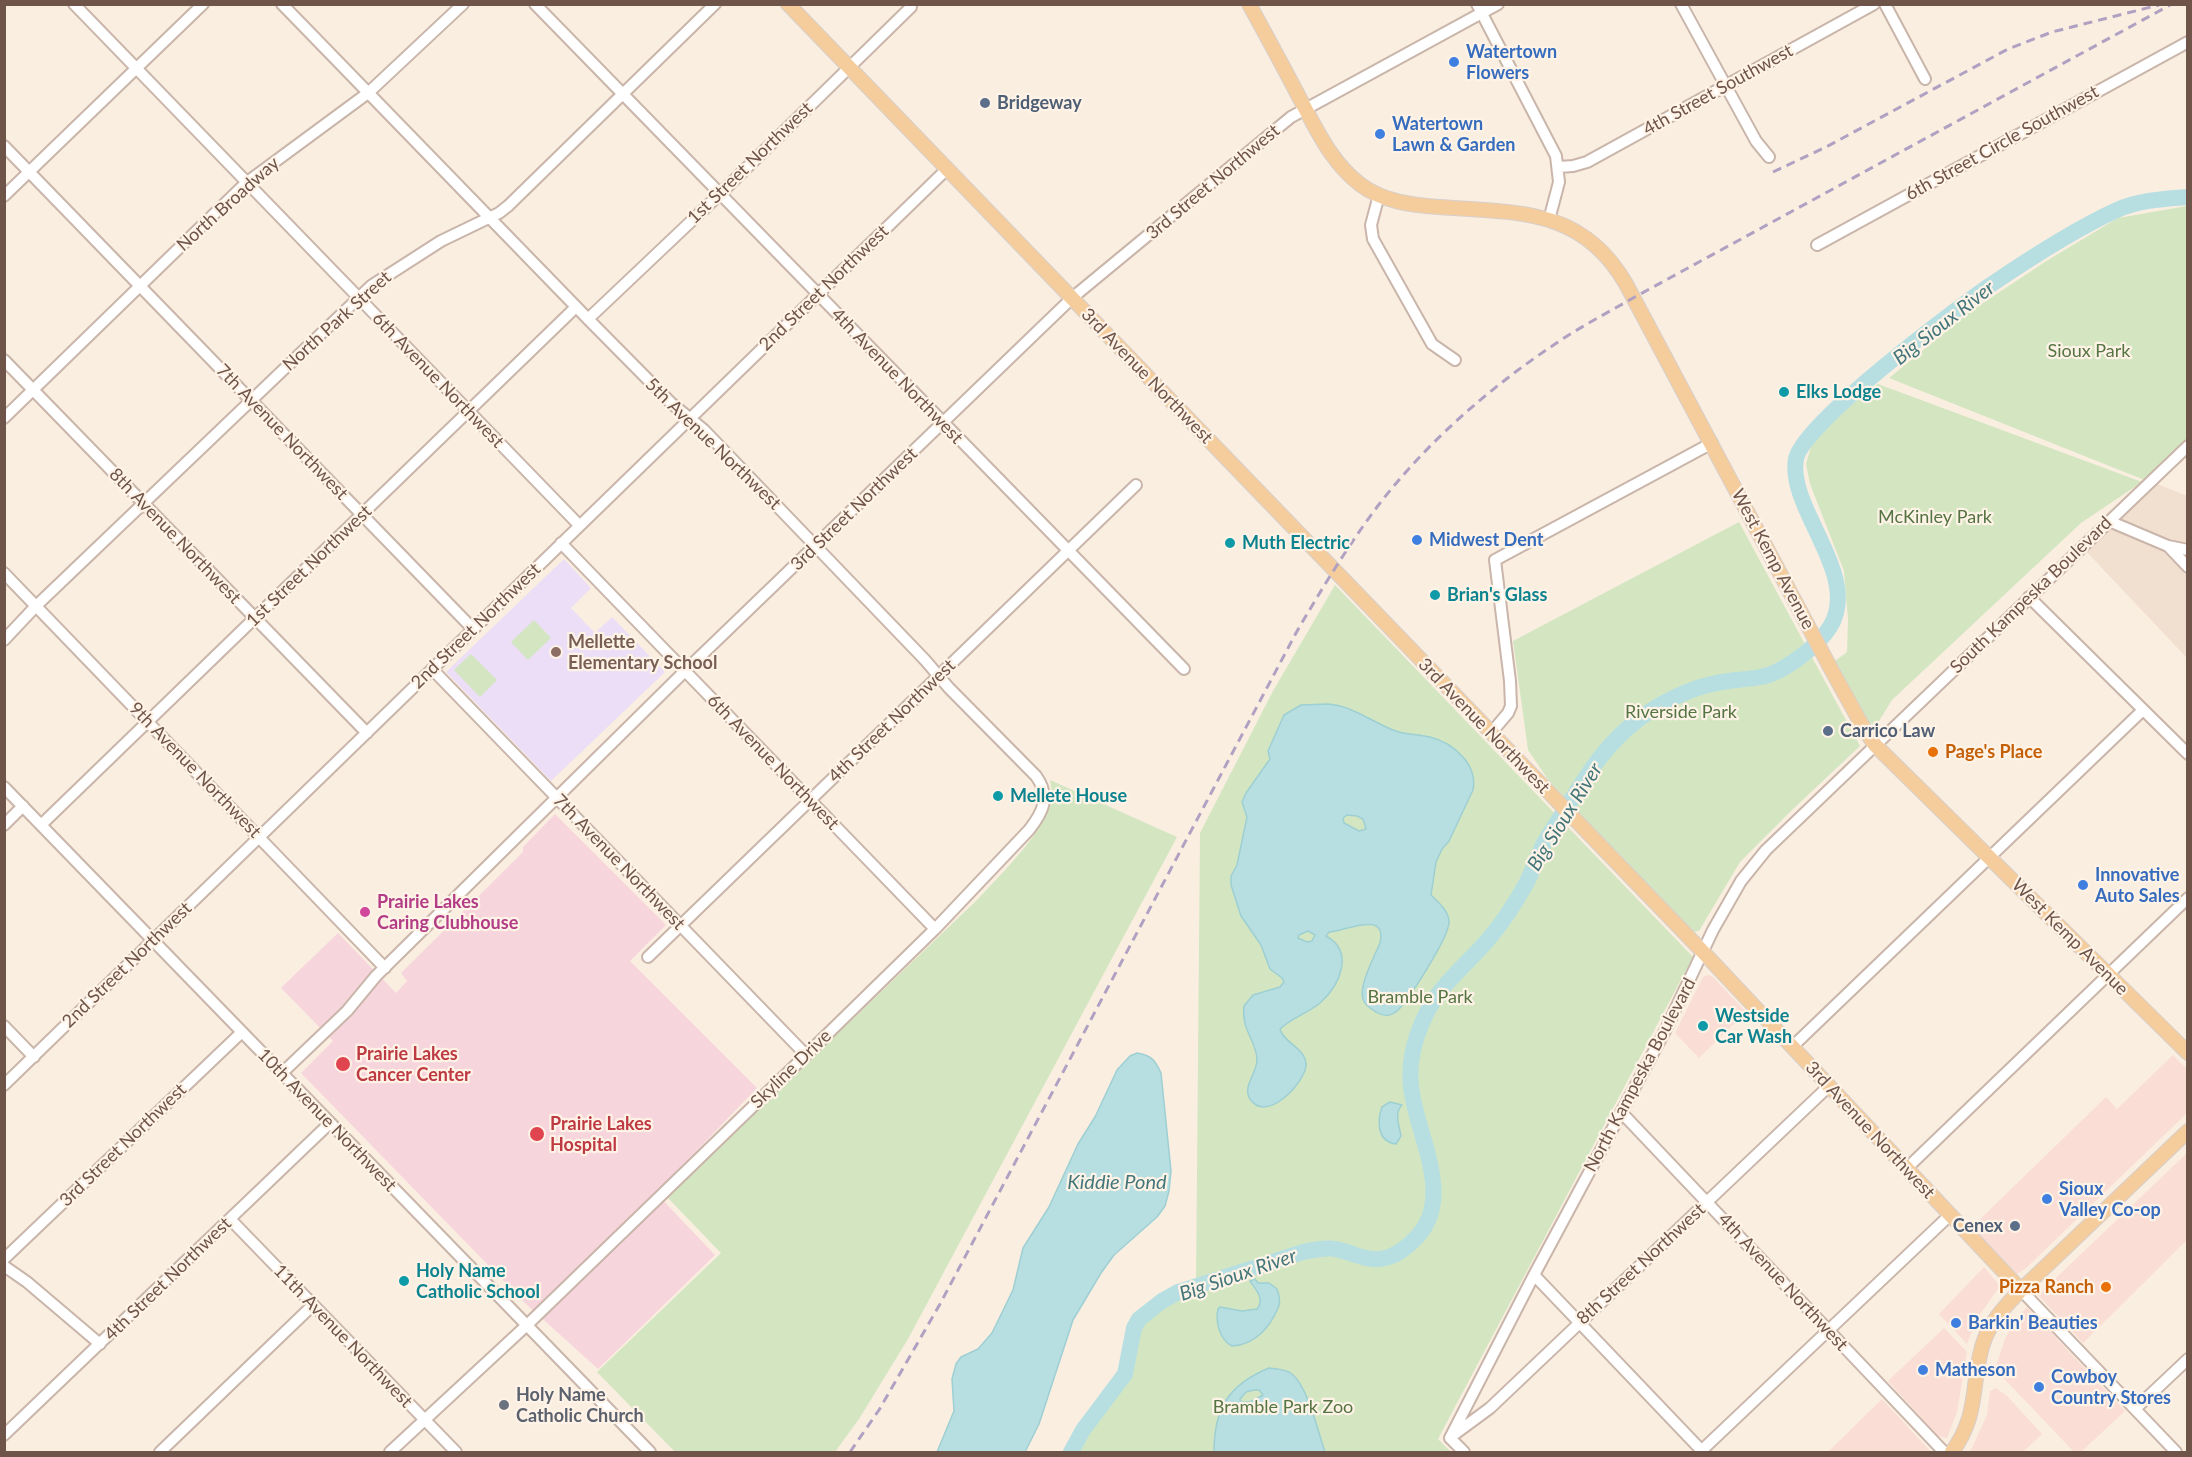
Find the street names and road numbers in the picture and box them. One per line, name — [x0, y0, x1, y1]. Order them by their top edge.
street label: 4th Street Southwest — [1639, 40, 1797, 140]
street label: 6th Street Circle Southwest — [1902, 81, 2102, 205]
street label: 1st Street Northwest — [683, 98, 817, 228]
street label: 3rd Street Northwest — [1142, 120, 1284, 244]
street label: North Broadway — [172, 152, 284, 256]
street label: 2nd Street Northwest — [755, 221, 893, 355]
street label: North Park Street — [278, 267, 396, 375]
street label: 4th Avenue Northwest — [827, 304, 967, 448]
street label: 3rd Avenue Northwest — [1077, 304, 1217, 448]
street label: 6th Avenue Northwest — [368, 308, 508, 452]
street label: 7th Avenue Northwest — [212, 360, 352, 504]
street label: 5th Avenue Northwest — [641, 374, 785, 514]
street label: 3rd Street Northwest — [786, 443, 922, 575]
street label: 8th Avenue Northwest — [105, 464, 245, 608]
street label: West Kemp Avenue — [1727, 485, 1819, 633]
street label: 1st Street Northwest — [242, 501, 376, 631]
street label: South Kampeska Boulevard — [1946, 512, 2116, 678]
street label: 2nd Street Northwest — [407, 559, 545, 693]
street label: 3rd Avenue Northwest — [1414, 654, 1554, 798]
street label: 4th Street Northwest — [824, 655, 960, 787]
street label: 6th Avenue Northwest — [703, 690, 843, 834]
street label: 9th Avenue Northwest — [125, 698, 265, 842]
street label: 7th Avenue Northwest — [549, 790, 689, 934]
street label: West Kemp Avenue — [2007, 874, 2133, 1000]
street label: 2nd Street Northwest — [58, 898, 196, 1032]
street label: North Kampeska Boulevard — [1580, 974, 1700, 1176]
street label: Skyline Drive — [746, 1025, 836, 1113]
street label: 10th Avenue Northwest — [253, 1044, 401, 1196]
street label: 3rd Avenue Northwest — [1801, 1057, 1939, 1203]
street label: 3rd Street Northwest — [55, 1079, 191, 1211]
street label: 8th Street Northwest — [1572, 1199, 1710, 1329]
street label: 4th Avenue Northwest — [1714, 1209, 1852, 1355]
street label: 4th Street Northwest — [100, 1213, 236, 1345]
street label: 11th Avenue Northwest — [269, 1260, 417, 1412]

